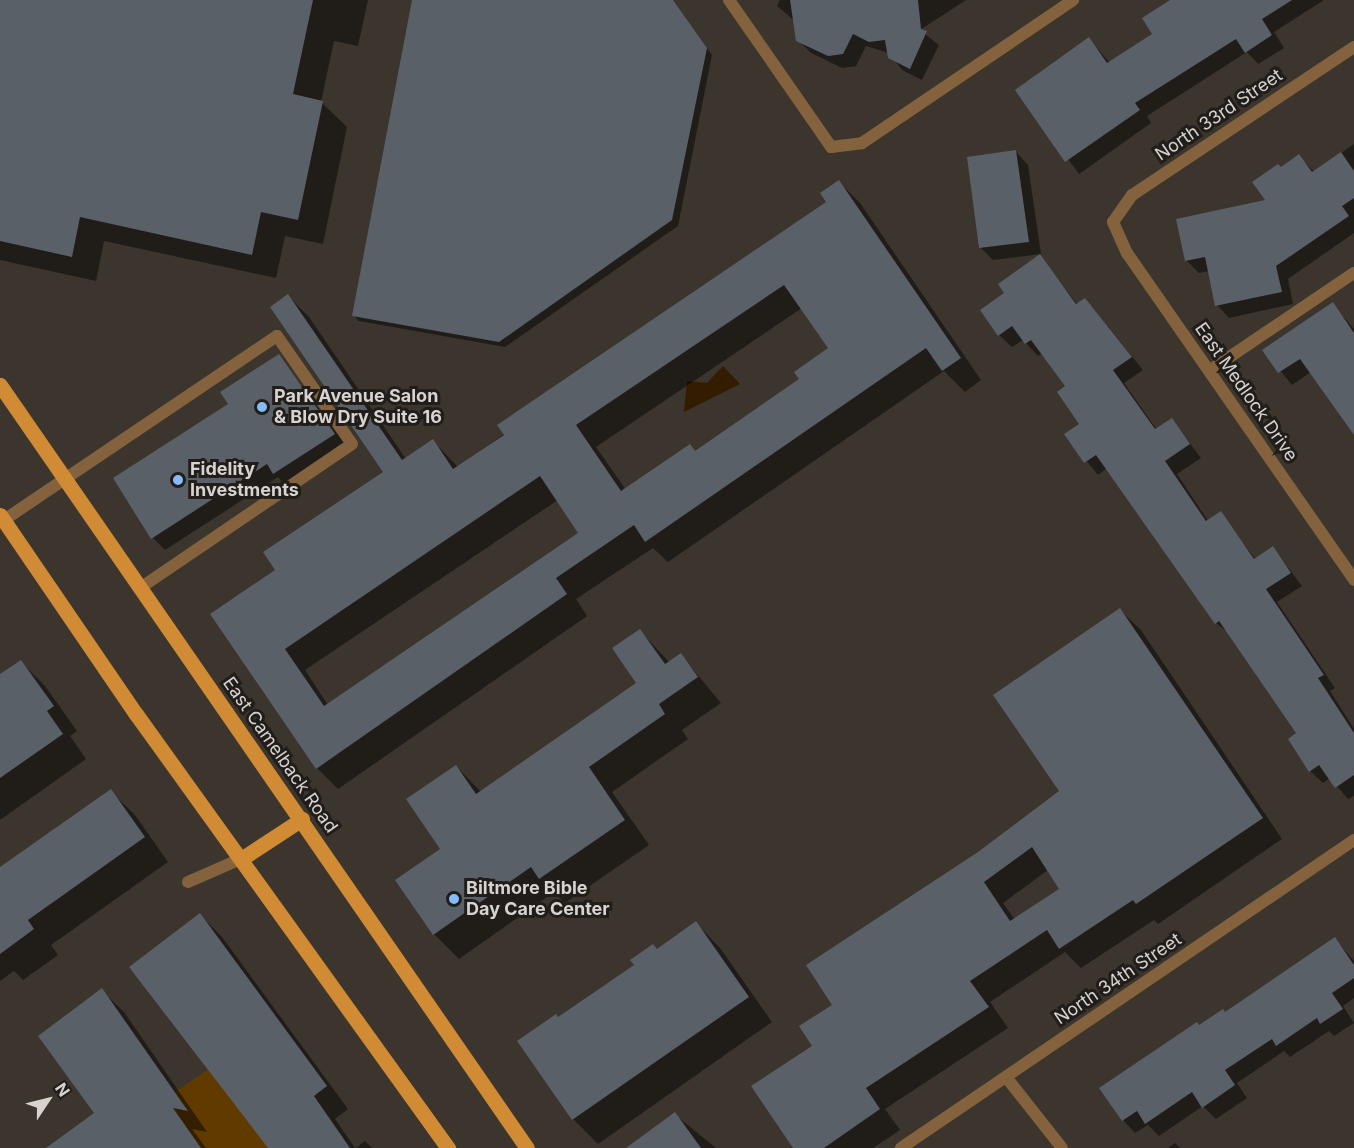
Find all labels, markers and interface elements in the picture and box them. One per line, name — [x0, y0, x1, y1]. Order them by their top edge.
street label: North 33rd Street — [1151, 64, 1287, 166]
street label: East Medlock Drive — [1190, 319, 1302, 465]
place label: Park Avenue Salon & Blow Dry Suite 16 — [274, 386, 442, 428]
marker: Park Avenue Salon & Blow Dry Suite 16 — [255, 400, 269, 414]
place label: Fidelity Investments — [190, 459, 299, 502]
marker: Fidelity Investments — [171, 473, 185, 487]
street label: East Camelback Road — [218, 673, 342, 837]
place label: Biltmore Bible Day Care Center — [466, 878, 610, 920]
marker: Biltmore Bible Day Care Center — [447, 892, 461, 906]
street label: North 34th Street — [1051, 929, 1185, 1029]
north arrow — [18, 1070, 78, 1130]
text: N — [51, 1079, 74, 1100]

